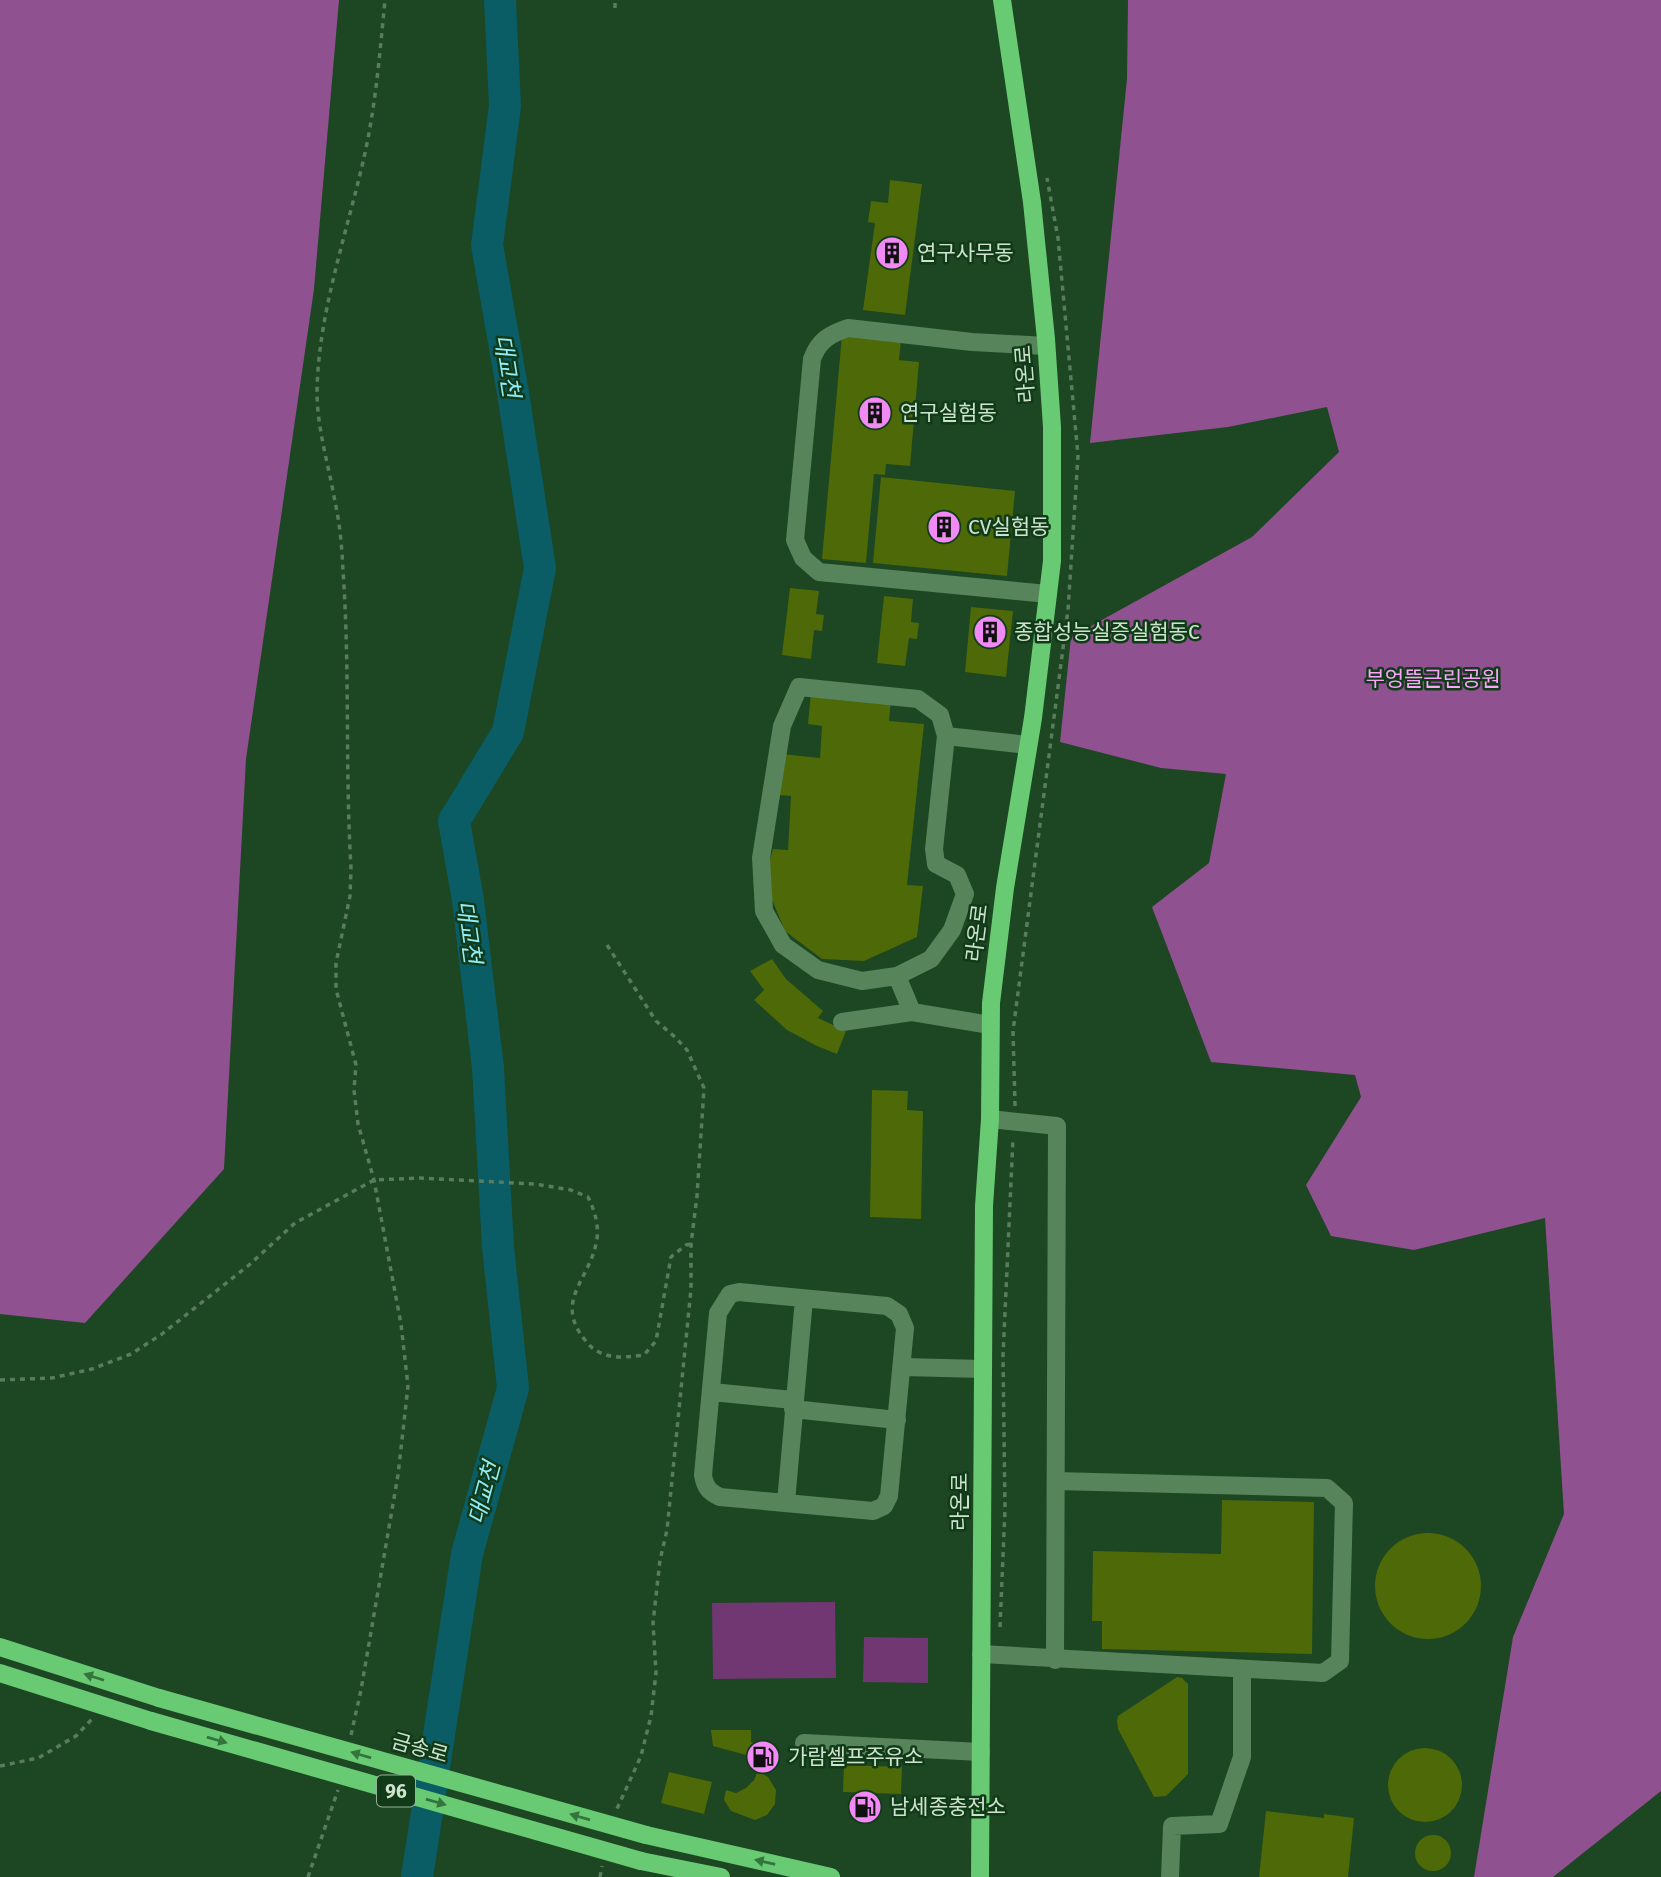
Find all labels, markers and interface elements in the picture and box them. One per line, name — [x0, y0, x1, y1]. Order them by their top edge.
building icon: 연구사무동 — [873, 234, 911, 272]
place label: 연구사무동 — [917, 240, 1014, 266]
water label: 대교천 — [488, 332, 526, 402]
street label: 라온로 — [1010, 344, 1040, 404]
building icon: 연구실험동 — [856, 394, 894, 432]
place label: 연구실험동 — [900, 400, 997, 426]
building icon: CV실험동 — [925, 508, 963, 546]
place label: CV실험동 — [968, 514, 1049, 540]
building icon: 종합성능실증실험동C — [971, 613, 1009, 651]
place label: 종합성능실증실험동C — [1014, 619, 1200, 645]
park label: 부엉뜰근린공원 — [1365, 666, 1501, 692]
water label: 대교천 — [451, 899, 488, 968]
street label: 라온로 — [961, 903, 993, 963]
water label: 대교천 — [462, 1456, 506, 1527]
street label: 라온로 — [947, 1473, 973, 1531]
one-way arrow — [83, 1671, 104, 1682]
street label: 금송로 — [389, 1728, 451, 1768]
one-way arrow — [207, 1735, 228, 1745]
fuel station icon: 가람셀프주유소 — [744, 1738, 782, 1776]
place label: 가람셀프주유소 — [788, 1744, 923, 1770]
one-way arrow — [350, 1749, 372, 1760]
road number: 96 — [377, 1776, 415, 1806]
fuel station icon: 남세종충전소 — [846, 1788, 884, 1826]
place label: 남세종충전소 — [890, 1794, 1006, 1820]
one-way arrow — [425, 1797, 447, 1808]
one-way arrow — [569, 1811, 590, 1821]
one-way arrow — [754, 1856, 776, 1867]

